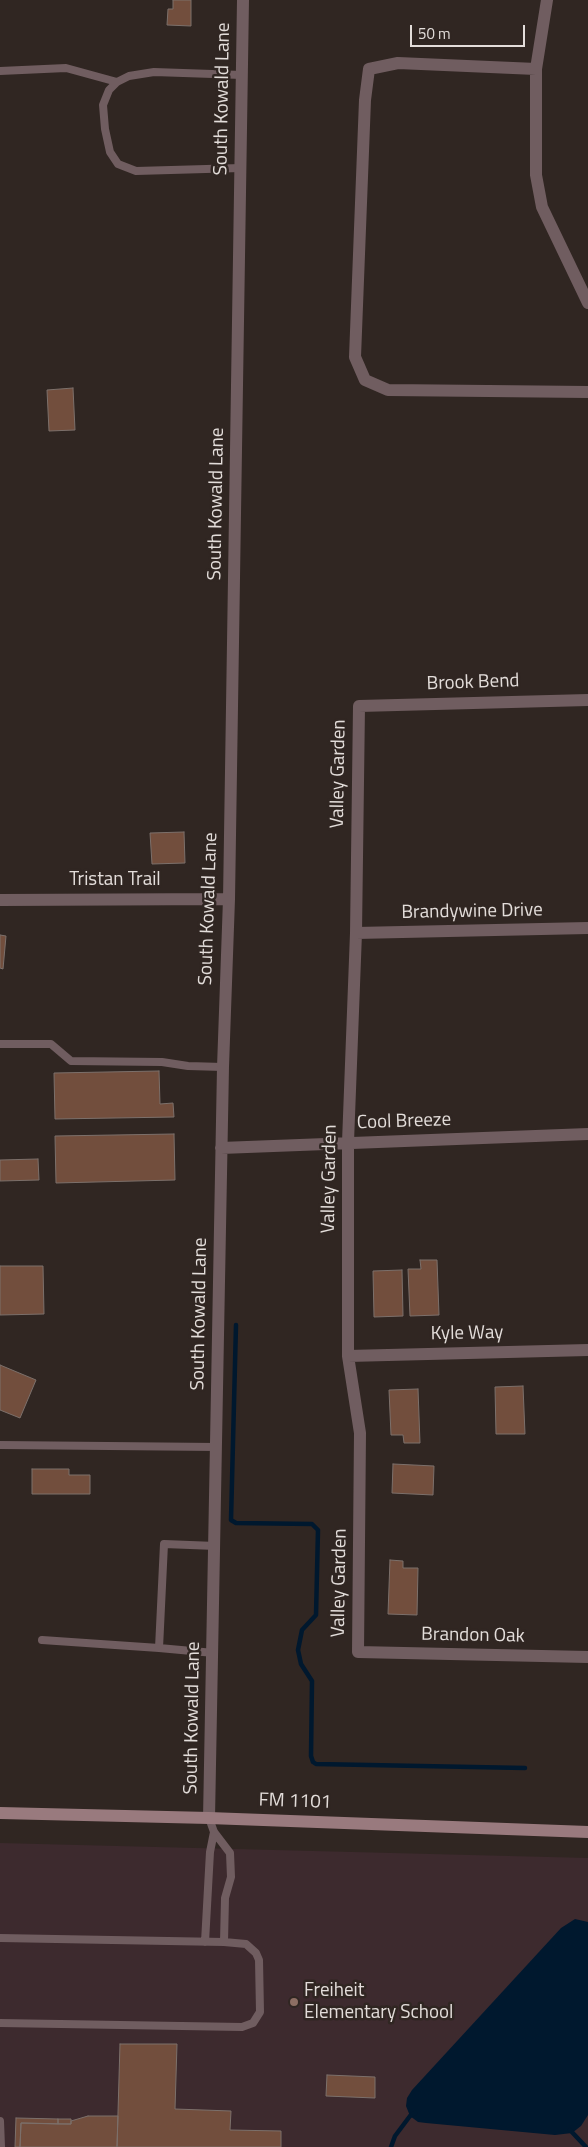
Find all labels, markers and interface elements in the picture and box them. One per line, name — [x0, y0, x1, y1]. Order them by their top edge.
scale bar — [413, 15, 528, 47]
street label: South Kowald Lane — [210, 22, 236, 176]
text: 50 m — [418, 22, 451, 45]
street label: South Kowald Lane — [204, 427, 230, 581]
street label: Brook Bend — [426, 670, 520, 696]
street label: Valley Garden — [327, 719, 351, 829]
street label: South Kowald Lane — [195, 832, 223, 986]
street label: Tristan Trail — [69, 869, 161, 891]
street label: Brandywine Drive — [401, 899, 543, 925]
street label: Cool Breeze — [357, 1109, 451, 1135]
street label: Valley Garden — [318, 1124, 342, 1234]
street label: South Kowald Lane — [187, 1237, 213, 1391]
street label: Kyle Way — [430, 1322, 504, 1346]
street label: Valley Garden — [328, 1528, 352, 1638]
street label: Brandon Oak — [421, 1624, 525, 1648]
street label: South Kowald Lane — [180, 1641, 206, 1795]
street label: FM 1101 — [258, 1789, 332, 1815]
place label: Freiheit Elementary School — [304, 1980, 453, 2024]
marker: Freiheit Elementary School — [288, 1996, 300, 2008]

